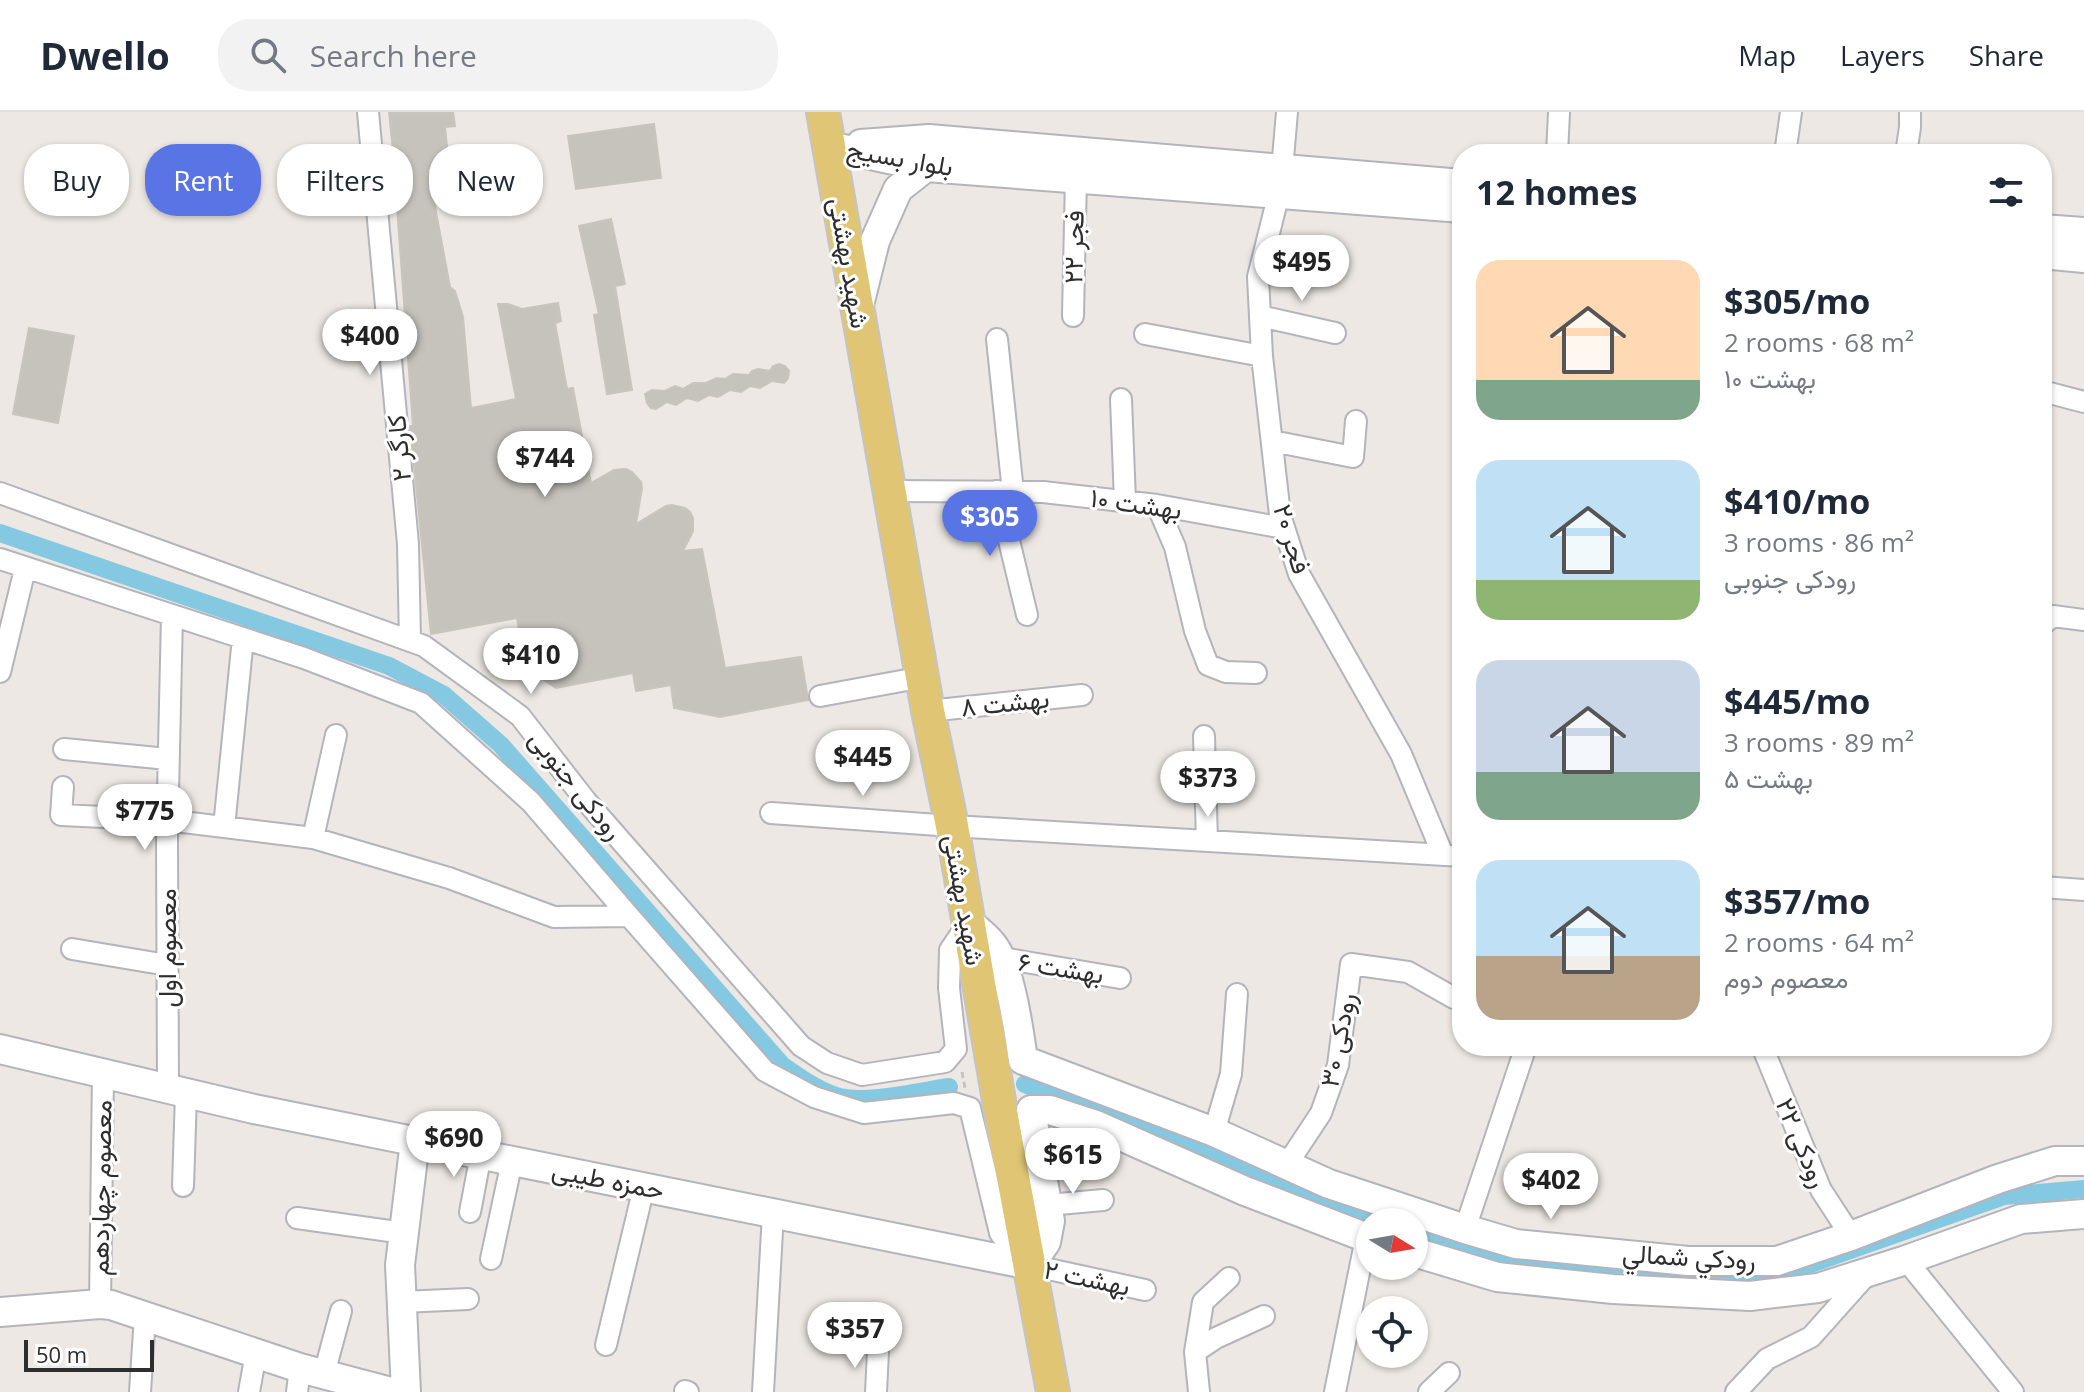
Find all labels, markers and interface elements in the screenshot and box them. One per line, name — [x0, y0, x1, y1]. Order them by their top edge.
search box — [218, 19, 778, 91]
text: Dwello — [40, 29, 170, 81]
icon: search — [246, 33, 290, 77]
text: Search here — [310, 35, 477, 76]
text: Map — [1738, 36, 1796, 74]
text: Layers — [1840, 36, 1925, 74]
text: Share — [1969, 36, 2044, 74]
street label: بلوار بسیج — [844, 130, 956, 185]
chip: Buy — [24, 144, 129, 216]
chip: Rent — [145, 144, 261, 216]
chip: Filters — [277, 144, 413, 216]
chip: New — [429, 144, 543, 216]
text: 12 homes — [1476, 169, 1637, 215]
icon: filters — [1984, 170, 2028, 214]
street label: شهید بهشتی — [821, 195, 879, 331]
street label: فجر ۲۲ — [1054, 210, 1092, 284]
pin: $495 — [1255, 235, 1349, 303]
text: $495 — [1272, 243, 1332, 279]
text: $305/mo — [1724, 278, 1870, 324]
icon: home — [1540, 292, 1636, 388]
pin: $400 — [323, 309, 417, 377]
text: $400 — [340, 317, 400, 353]
text: 2 rooms · 68 m² — [1724, 324, 1914, 360]
text: بهشت ۱۰ — [1724, 360, 1816, 396]
street label: کارگر ۲ — [377, 413, 419, 483]
pin: $744 — [498, 431, 592, 499]
text: $744 — [515, 439, 575, 475]
text: $410/mo — [1724, 478, 1870, 524]
street label: بهشت ۱۰ — [1088, 479, 1184, 527]
pin: $305 — [943, 490, 1037, 558]
icon: home — [1540, 492, 1636, 588]
text: $305 — [960, 498, 1020, 534]
street label: فجر ۲۰ — [1265, 500, 1321, 578]
text: 3 rooms · 86 m² — [1724, 524, 1914, 560]
text: رودکی جنوبی — [1724, 560, 1856, 596]
pin: $410 — [484, 628, 578, 696]
text: $410 — [501, 636, 561, 672]
text: $445/mo — [1724, 678, 1870, 724]
street label: بهشت ۸ — [959, 679, 1051, 725]
icon: home — [1540, 692, 1636, 788]
street label: رودکی جنوبی — [521, 722, 632, 847]
text: 3 rooms · 89 m² — [1724, 724, 1914, 760]
pin: $445 — [816, 730, 910, 798]
text: $445 — [833, 738, 893, 774]
pin: $373 — [1161, 751, 1255, 819]
text: $373 — [1178, 759, 1238, 795]
text: بهشت ۵ — [1724, 760, 1813, 796]
pin: $775 — [98, 784, 192, 852]
text: $775 — [115, 792, 175, 828]
street label: شهید بهشتی — [936, 832, 994, 968]
text: $357/mo — [1724, 878, 1870, 924]
street label: معصوم اول — [148, 888, 184, 1008]
icon: home — [1540, 892, 1636, 988]
text: 2 rooms · 64 m² — [1724, 924, 1914, 960]
street label: بهشت ۶ — [1016, 942, 1107, 992]
text: معصوم دوم — [1724, 960, 1848, 996]
street label: رودکی ۳۰ — [1310, 990, 1364, 1090]
street label: رودکی ۲۲ — [1768, 1092, 1838, 1193]
street label: معصوم چهاردهم — [80, 1100, 121, 1276]
pin: $690 — [407, 1111, 501, 1179]
text: $690 — [424, 1119, 484, 1155]
pin: $615 — [1026, 1128, 1120, 1196]
text: $615 — [1043, 1136, 1103, 1172]
street label: حمزه طیبی — [549, 1150, 668, 1208]
pin: $402 — [1504, 1153, 1598, 1221]
text: $402 — [1521, 1161, 1581, 1197]
north arrow — [1356, 1208, 1428, 1280]
map controls — [1356, 1208, 1428, 1368]
street label: رودکي شمالي — [1621, 1235, 1757, 1281]
street label: بهشت ۲ — [1041, 1250, 1134, 1304]
button: locate — [1356, 1296, 1428, 1368]
pin: $357 — [808, 1302, 902, 1370]
text: $357 — [825, 1310, 885, 1346]
scale bar — [24, 1336, 154, 1372]
text: 50 m — [36, 1339, 87, 1369]

